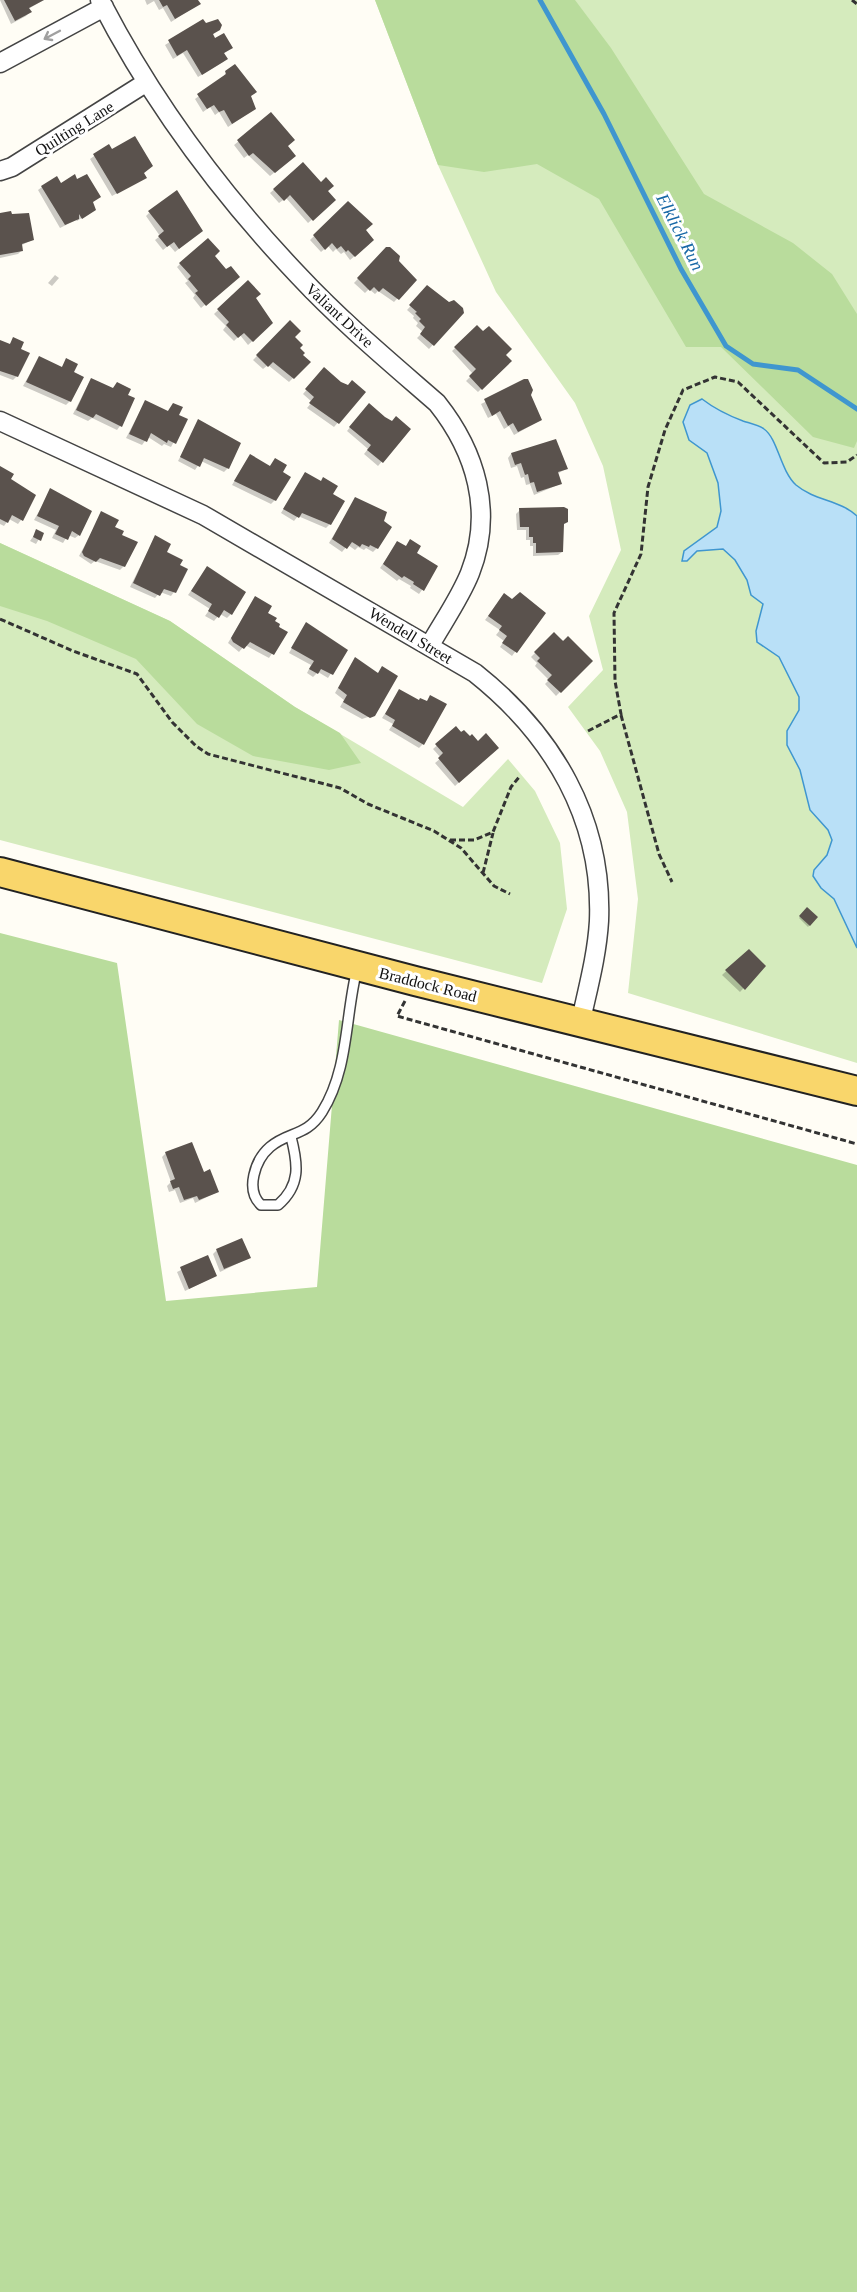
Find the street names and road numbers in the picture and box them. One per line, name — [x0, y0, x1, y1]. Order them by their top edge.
street label: Quilting Lane — [32, 98, 117, 160]
street label: Valiant Drive — [303, 280, 377, 351]
street label: Wendell Street — [366, 604, 456, 667]
street label: Braddock Road — [377, 964, 478, 1005]

